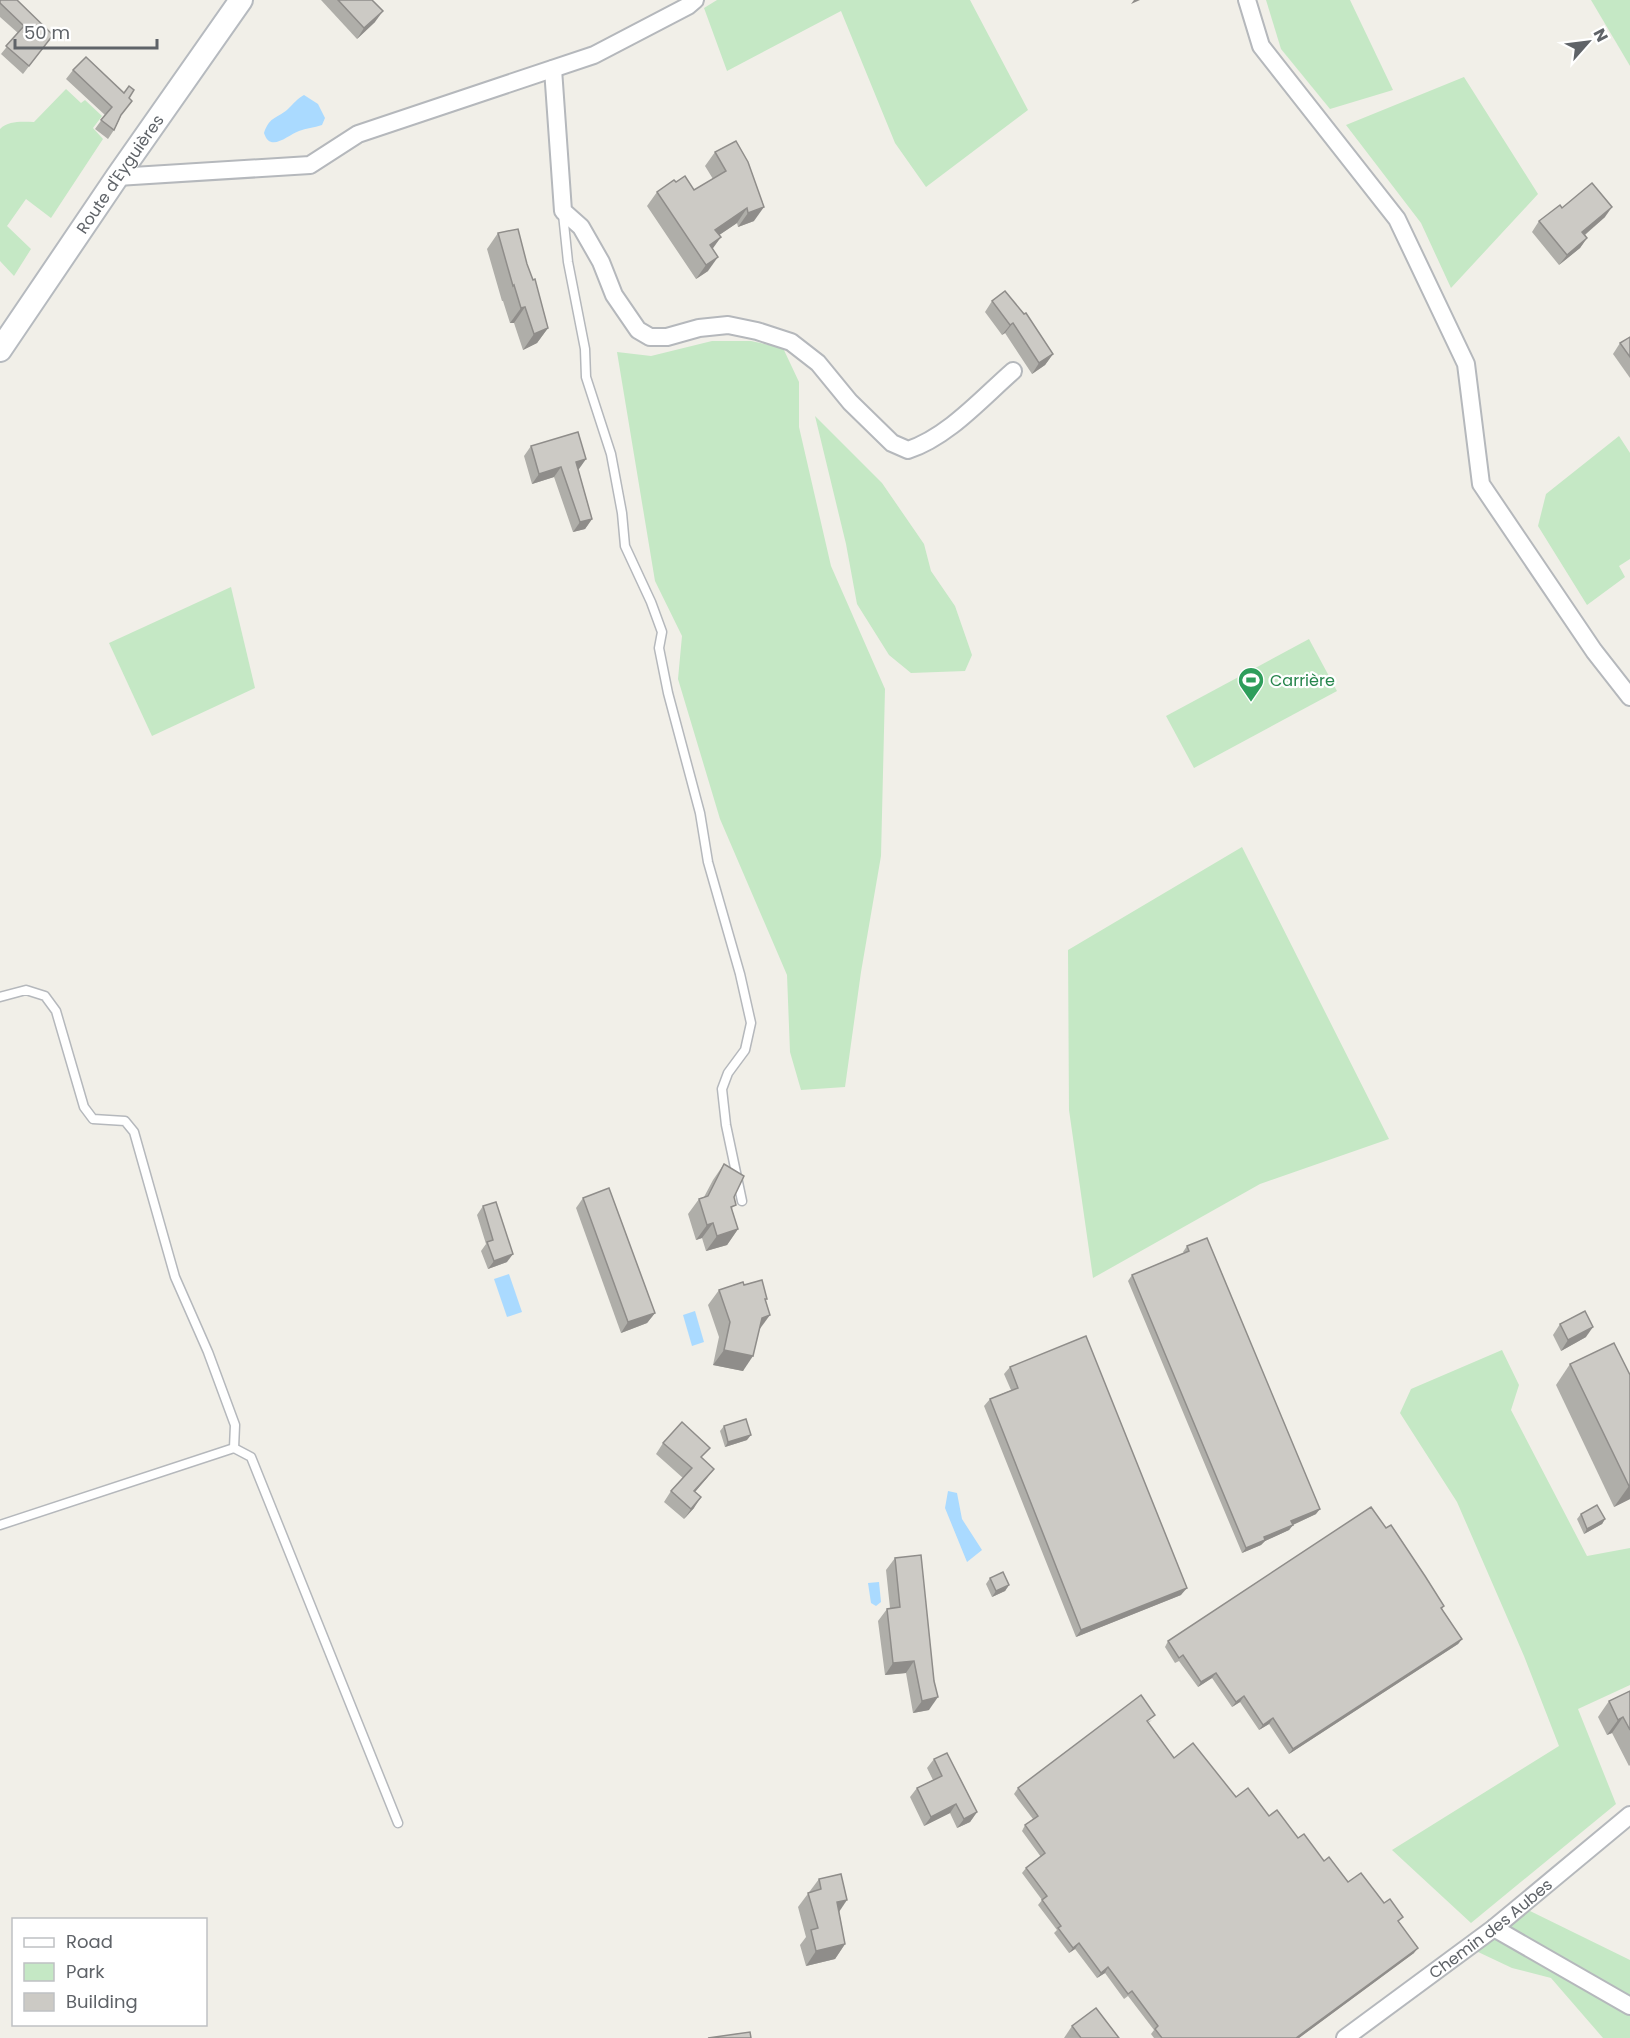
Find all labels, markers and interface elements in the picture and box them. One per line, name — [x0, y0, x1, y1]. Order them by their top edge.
scale bar — [15, 12, 158, 50]
north arrow — [1558, 12, 1618, 72]
text: 50 m — [24, 20, 70, 45]
text: N — [1588, 24, 1614, 46]
street label: Route d'Eyguières — [71, 110, 169, 238]
sports icon: Carrière — [1236, 665, 1266, 703]
place label: Carrière — [1270, 669, 1335, 692]
street label: Chemin des Aubes — [1424, 1873, 1557, 1984]
legend — [12, 1918, 207, 2026]
text: Road — [66, 1929, 113, 1954]
text: Park — [66, 1959, 105, 1984]
text: Building — [66, 1989, 138, 2014]

